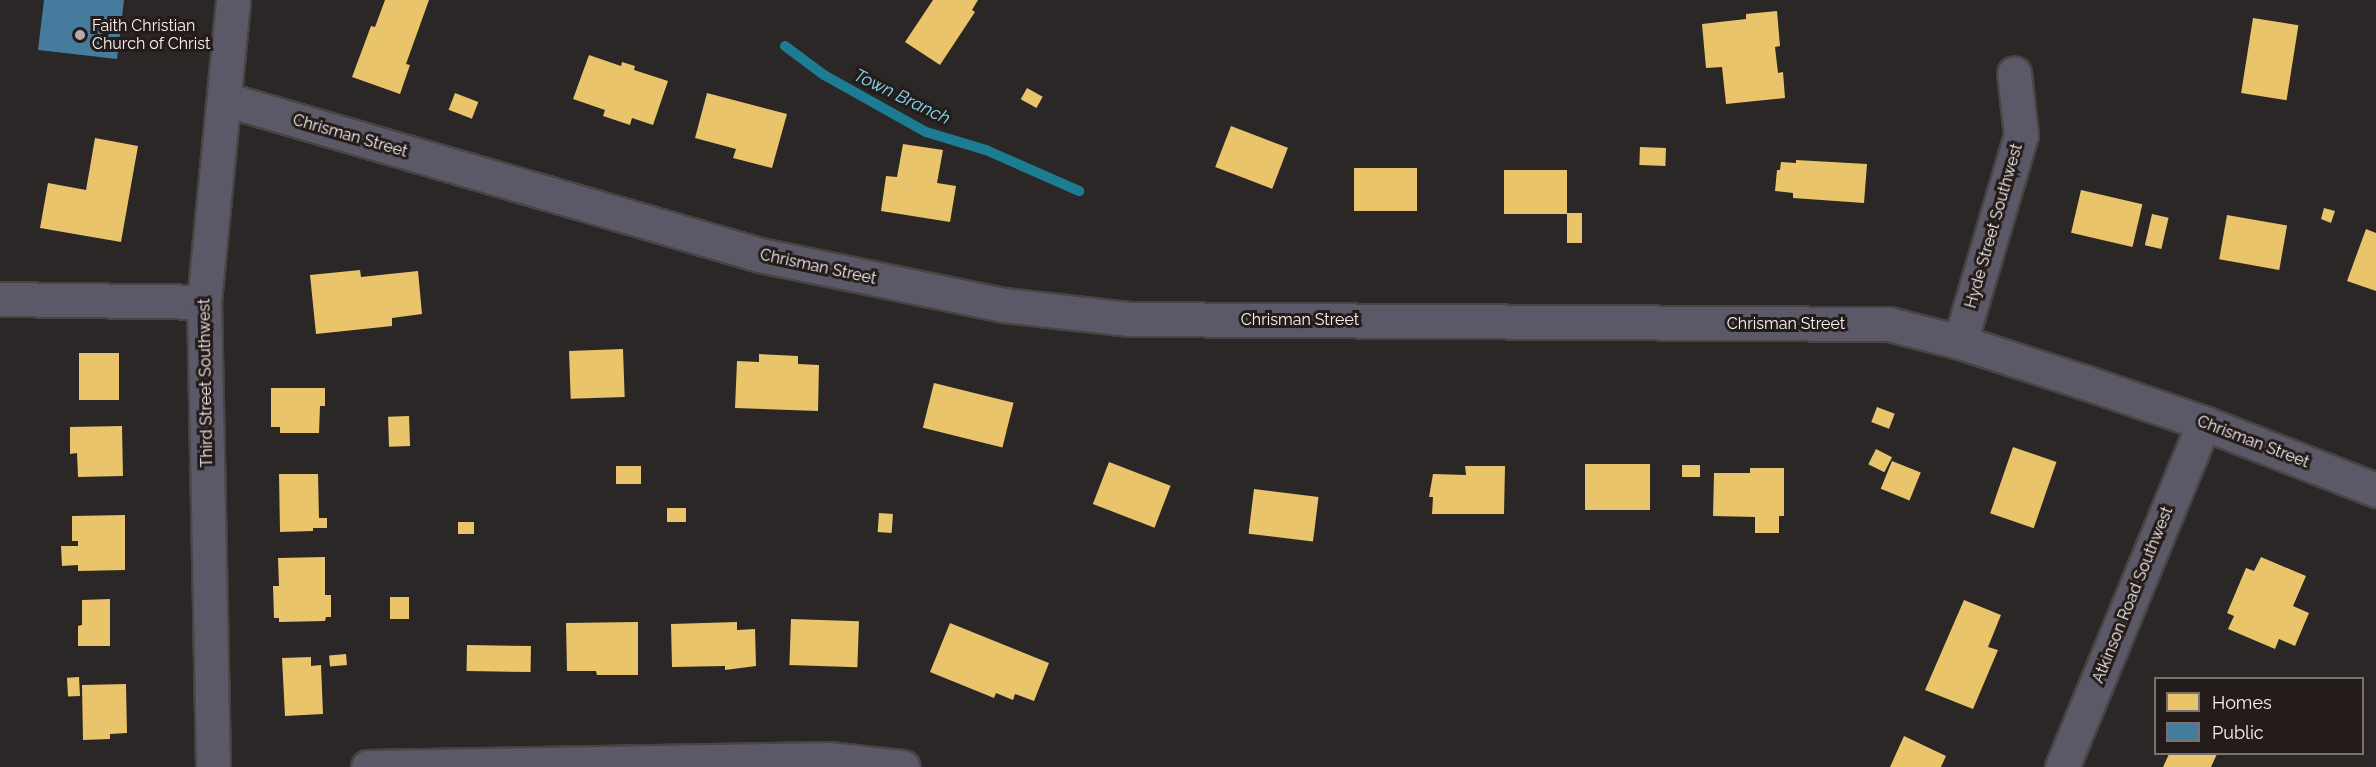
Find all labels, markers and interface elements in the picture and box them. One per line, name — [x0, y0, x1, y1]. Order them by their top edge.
place label: Faith Christian Church of Christ — [92, 16, 211, 54]
marker: Faith Christian Church of Christ — [73, 28, 87, 42]
water label: Town Branch — [850, 64, 954, 130]
street label: Chrisman Street — [290, 110, 410, 162]
street label: Hyde Street Southwest — [1961, 141, 2027, 311]
street label: Chrisman Street — [758, 245, 878, 289]
street label: Third Street Southwest — [195, 298, 217, 468]
street label: Chrisman Street — [1241, 310, 1359, 330]
street label: Chrisman Street — [1727, 314, 1845, 334]
street label: Chrisman Street — [2194, 412, 2312, 472]
street label: Atkinson Road Southwest — [2089, 504, 2177, 686]
legend — [2154, 677, 2364, 755]
text: Homes — [2212, 692, 2272, 713]
text: Public — [2212, 722, 2264, 743]

